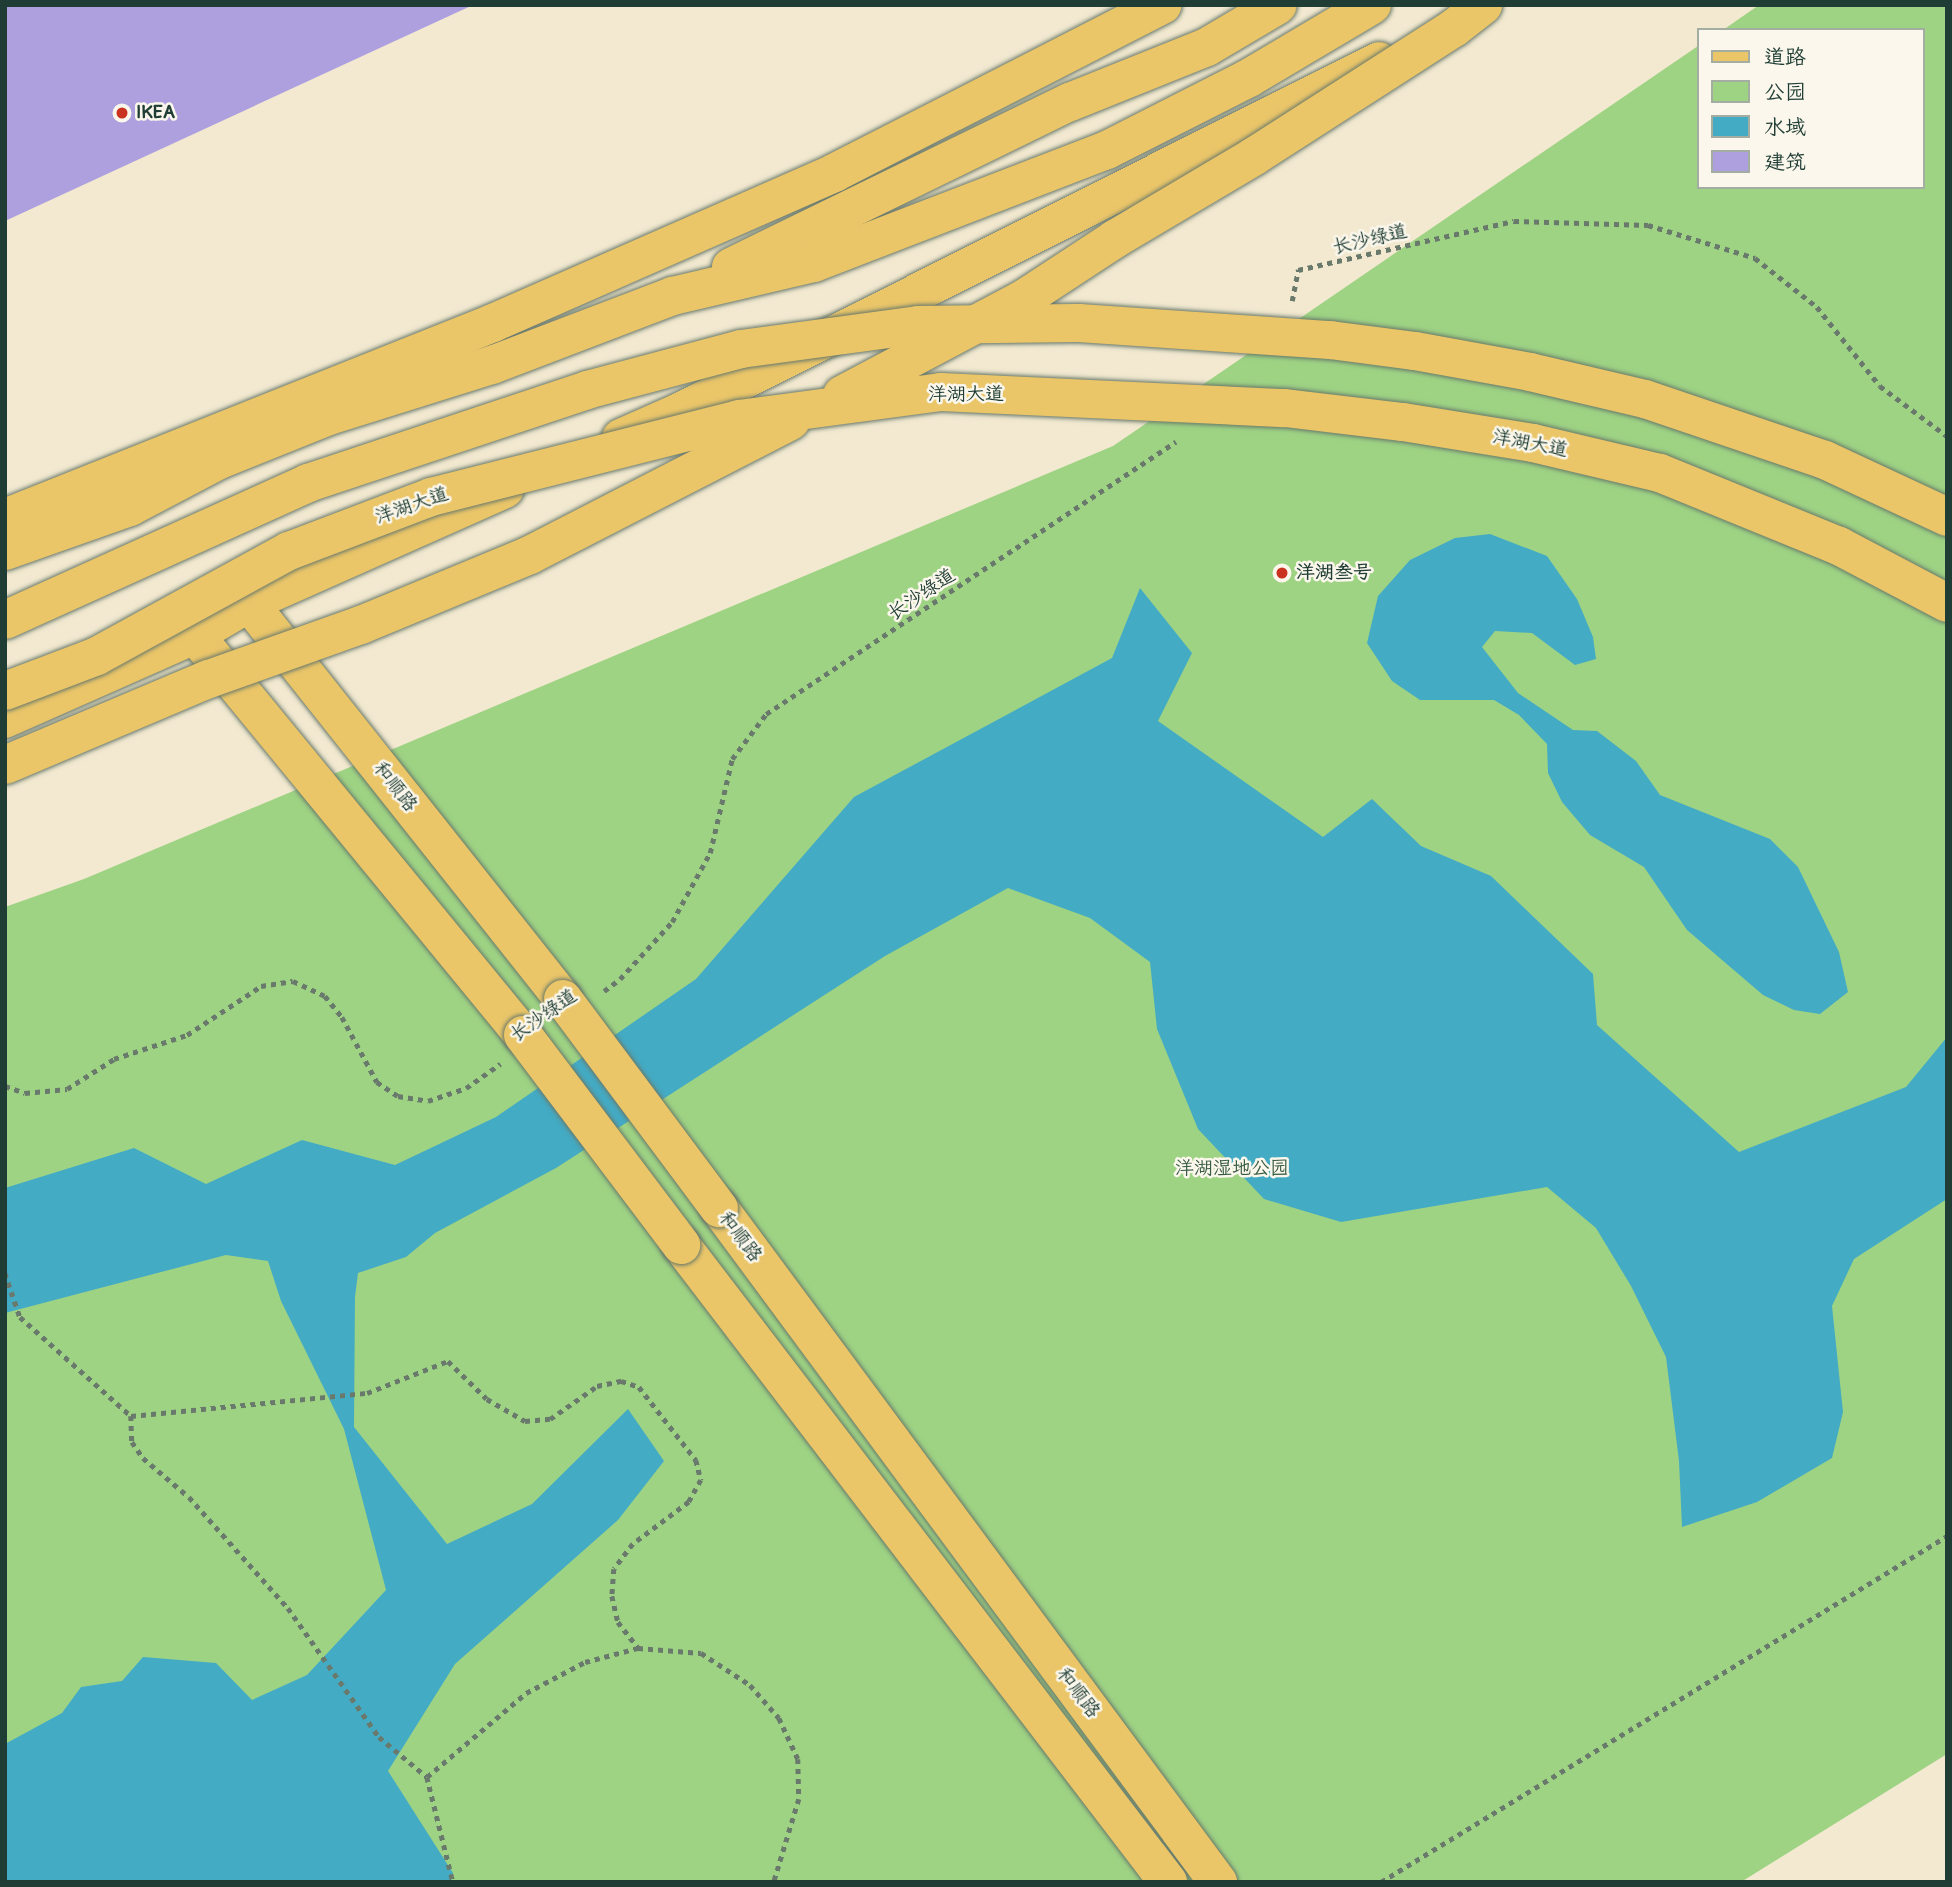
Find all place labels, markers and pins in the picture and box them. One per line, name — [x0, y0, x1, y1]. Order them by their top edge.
place label: IKEA — [136, 102, 175, 124]
marker: IKEA — [114, 105, 130, 121]
place label: 洋湖叁号 — [1296, 562, 1372, 584]
marker: 洋湖叁号 — [1274, 565, 1290, 581]

